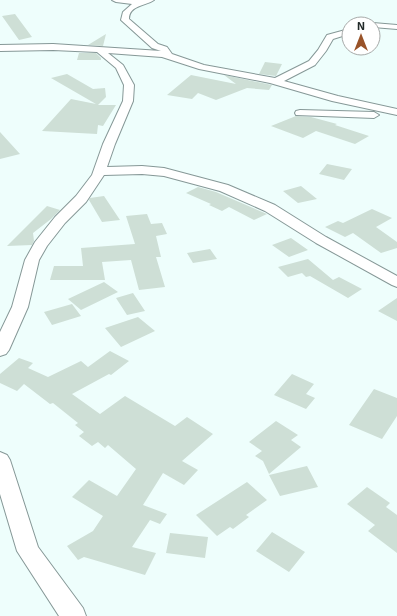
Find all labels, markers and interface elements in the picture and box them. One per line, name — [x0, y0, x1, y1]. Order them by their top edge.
north arrow — [341, 16, 381, 56]
text: N — [357, 19, 365, 32]

